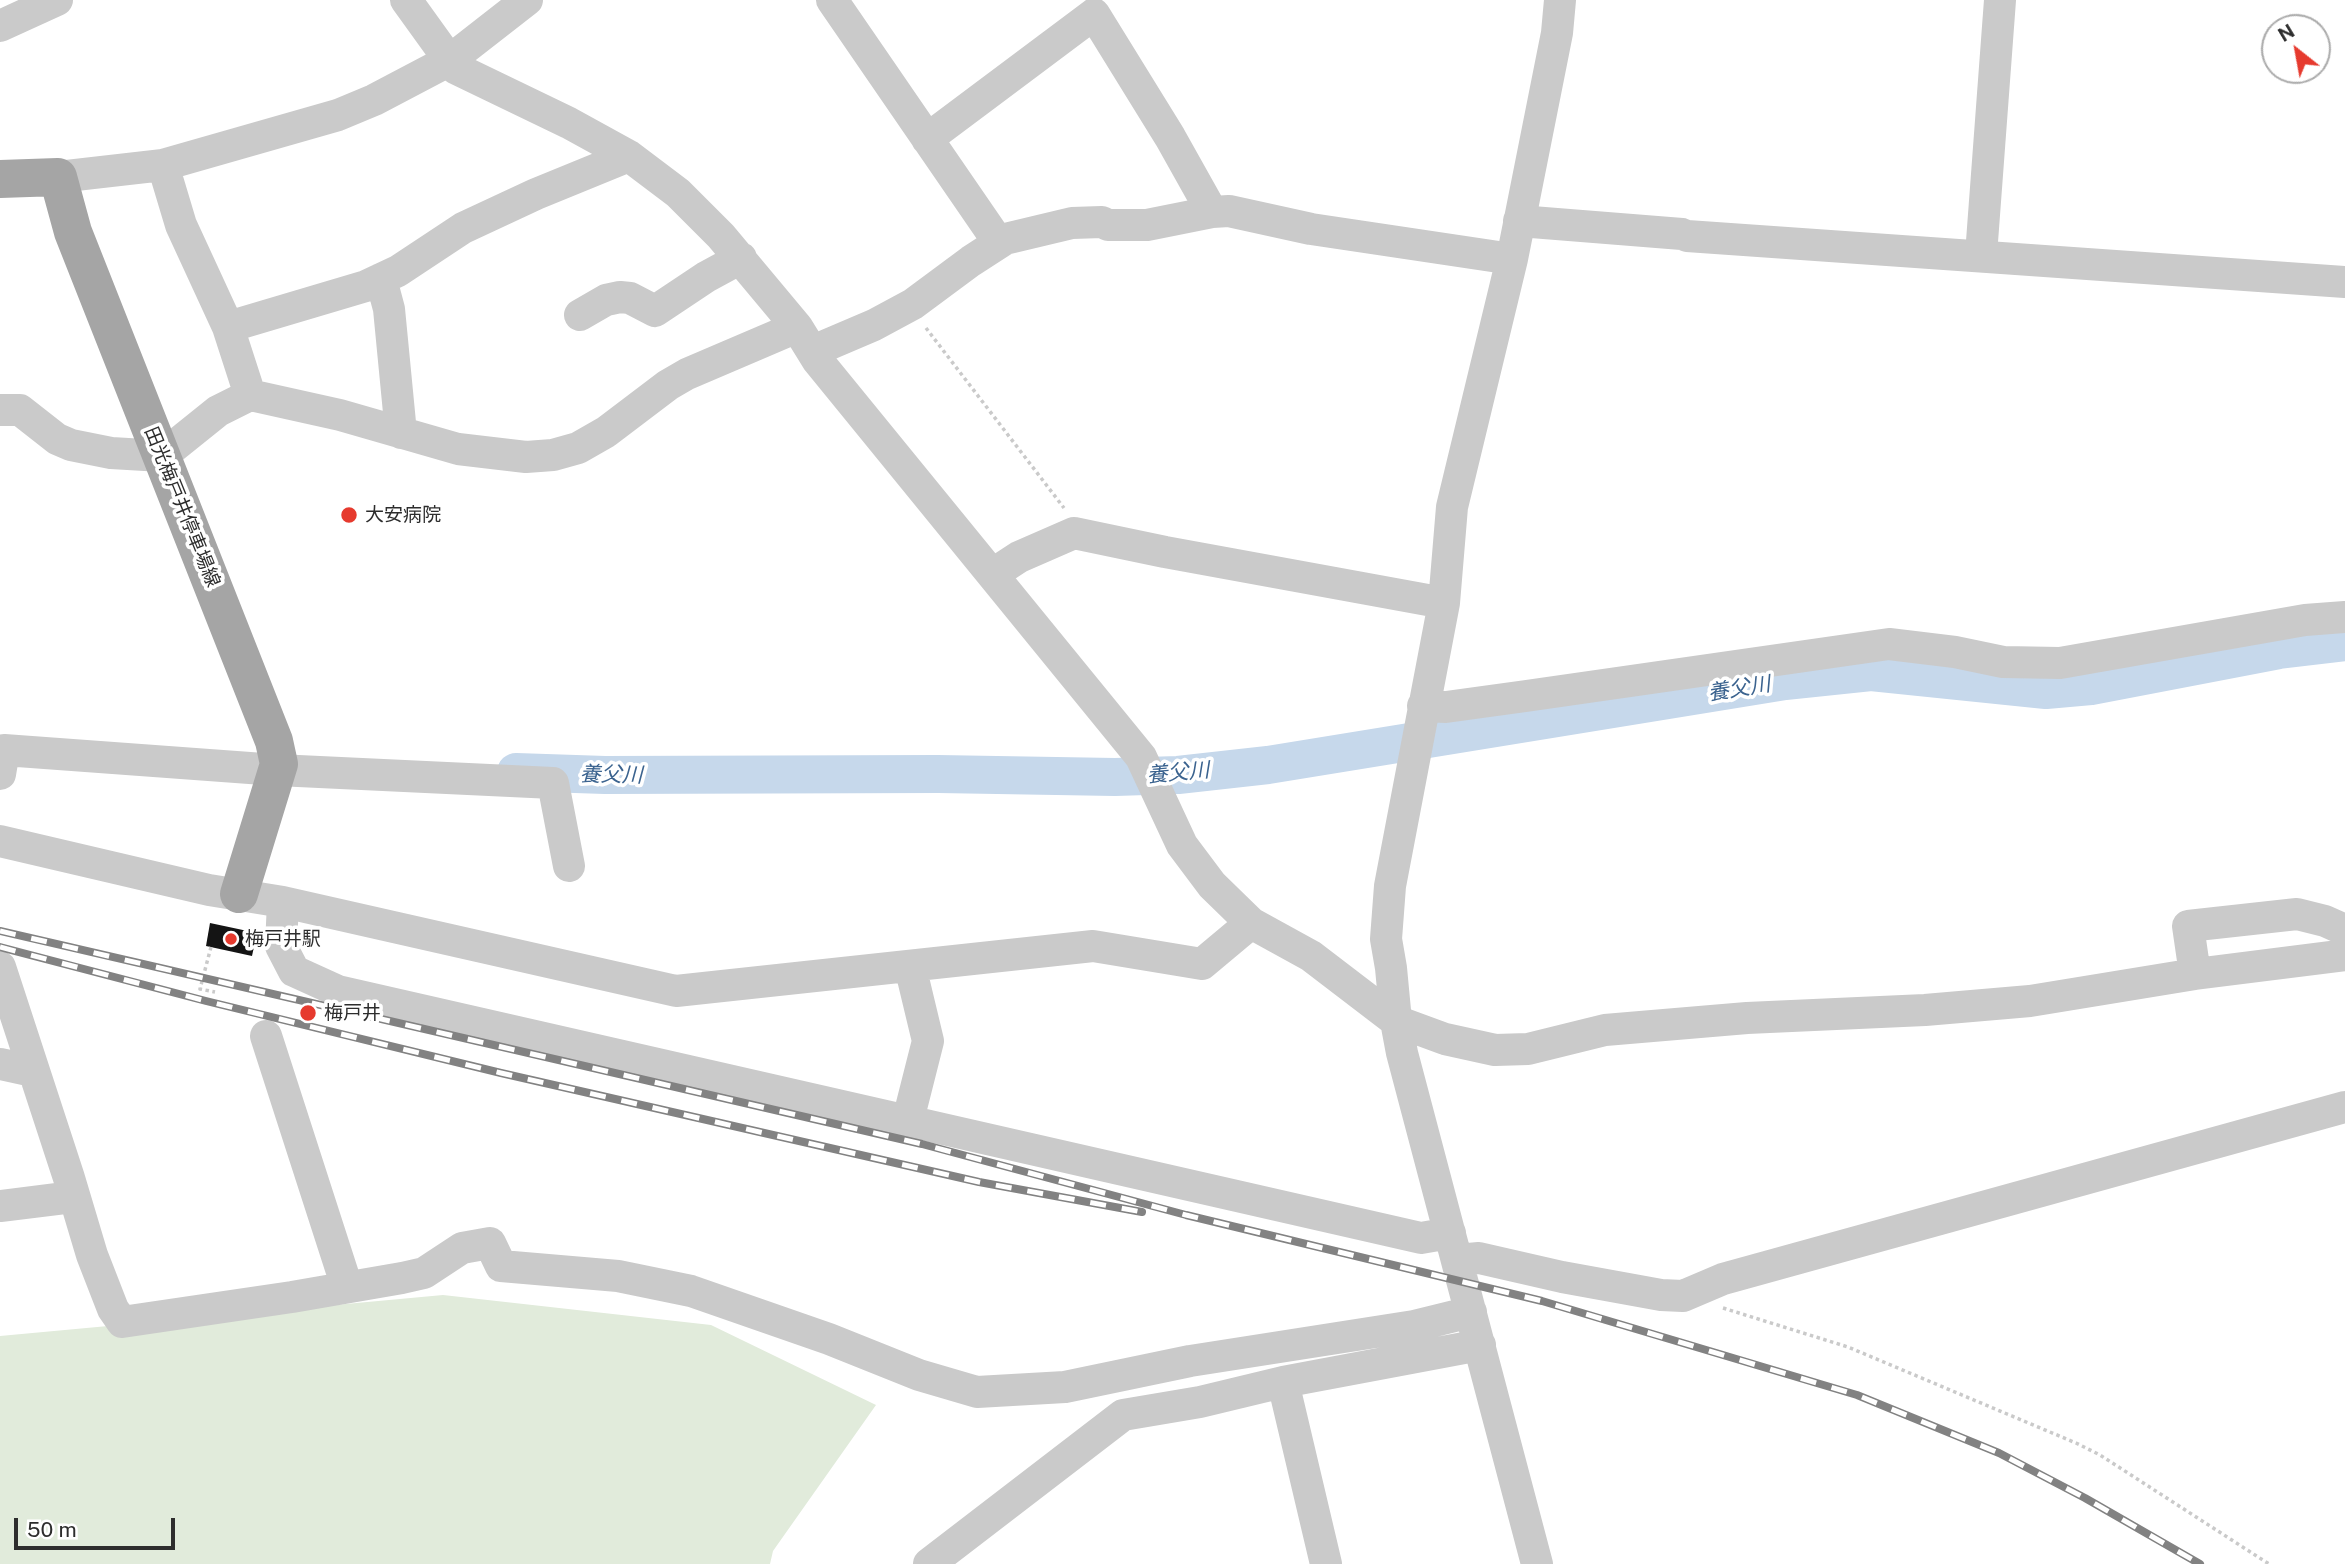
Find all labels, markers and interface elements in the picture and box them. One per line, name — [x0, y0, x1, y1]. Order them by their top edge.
north arrow — [2261, 14, 2331, 84]
text: N — [2274, 19, 2298, 46]
street label: 田光梅戸井停車場線 — [139, 423, 225, 591]
place label: 大安病院 — [365, 504, 441, 526]
marker: 大安病院 — [339, 505, 359, 525]
water label: 養父川 — [1706, 672, 1772, 706]
water label: 養父川 — [1146, 758, 1210, 788]
water label: 養父川 — [579, 762, 643, 788]
place label: 梅戸井駅 — [245, 928, 321, 950]
marker: 梅戸井駅 — [223, 931, 239, 947]
place label: 梅戸井 — [324, 1002, 381, 1024]
marker: 梅戸井 — [298, 1003, 318, 1023]
scale bar — [18, 1504, 178, 1548]
text: 50 m — [27, 1517, 77, 1542]

